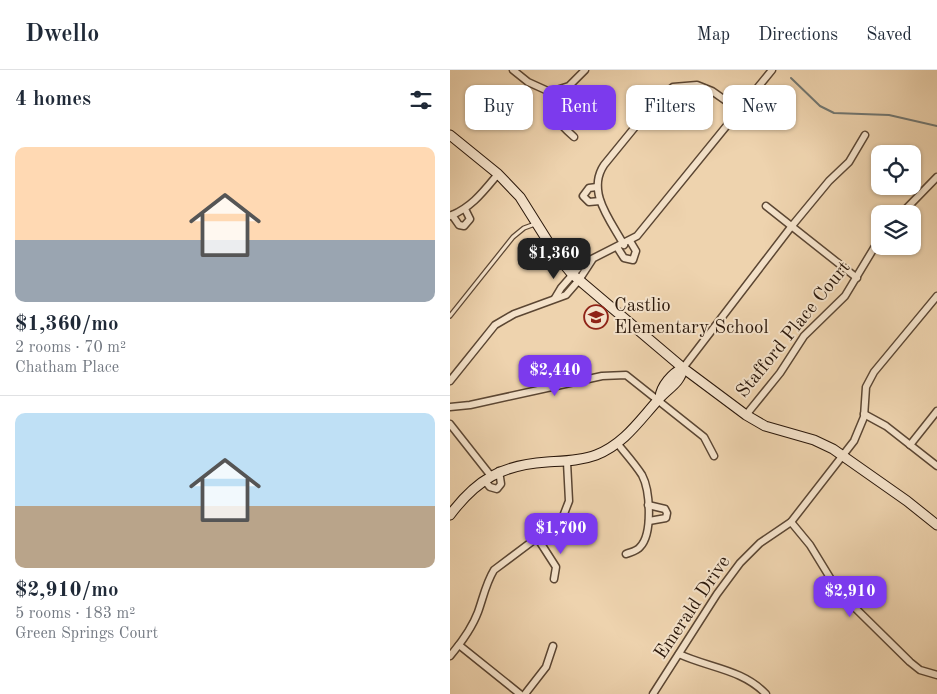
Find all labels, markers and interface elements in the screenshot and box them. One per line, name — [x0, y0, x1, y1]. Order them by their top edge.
text: Dwello — [25, 23, 99, 47]
text: Map — [697, 26, 730, 44]
text: Directions — [758, 26, 838, 44]
text: Saved — [866, 26, 912, 44]
chip: Buy — [465, 85, 533, 130]
chip: Rent — [543, 85, 616, 130]
chip: Filters — [626, 85, 713, 130]
chip: New — [723, 85, 796, 130]
icon: filters — [407, 86, 435, 114]
text: 4 homes — [15, 89, 91, 110]
map controls — [871, 145, 921, 255]
button: locate — [871, 145, 921, 195]
icon: home — [180, 180, 270, 270]
button: layers — [871, 205, 921, 255]
pin: $1,360 — [513, 238, 595, 280]
text: $1,360 — [529, 246, 579, 262]
street label: Stafford Place Court — [733, 258, 855, 402]
place label: Castlio Elementary School — [614, 297, 769, 338]
school or university icon: Castlio Elementary School — [583, 304, 609, 330]
text: $1,360/mo — [15, 314, 119, 335]
text: 2 rooms · 70 m² — [15, 340, 126, 356]
pin: $2,440 — [514, 354, 596, 397]
text: Chatham Place — [15, 360, 119, 376]
text: $2,440 — [530, 363, 580, 379]
icon: home — [180, 445, 270, 535]
pin: $1,700 — [520, 512, 602, 555]
text: $1,700 — [536, 521, 586, 537]
street label: Emerald Drive — [652, 553, 734, 663]
pin: $2,910 — [809, 576, 891, 618]
text: $2,910/mo — [15, 580, 119, 601]
text: $2,910 — [825, 584, 875, 600]
text: 5 rooms · 183 m² — [15, 606, 135, 622]
text: Green Springs Court — [15, 626, 158, 642]

